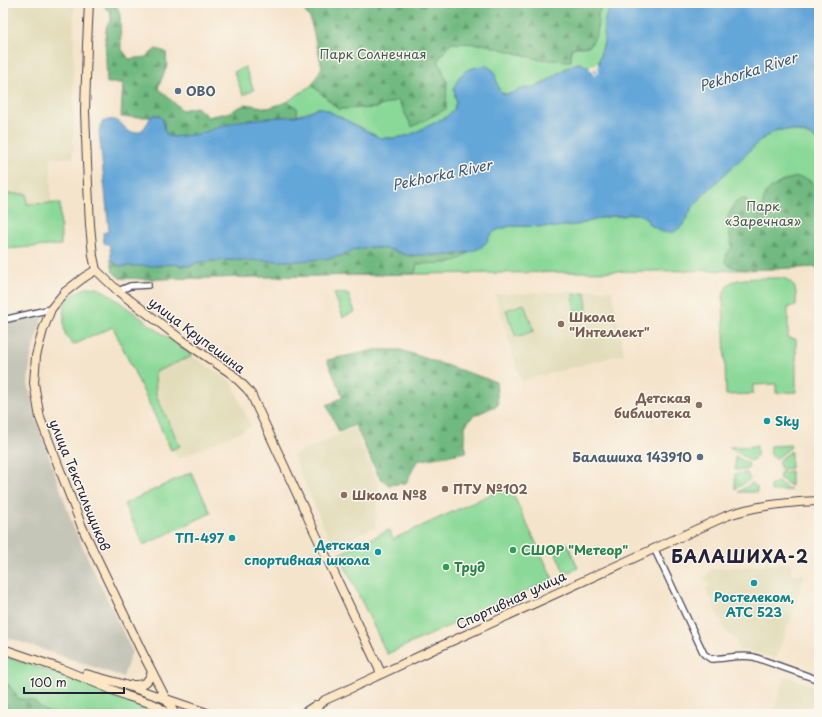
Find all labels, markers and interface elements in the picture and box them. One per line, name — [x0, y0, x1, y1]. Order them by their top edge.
park label: Парк Солнечная — [320, 44, 426, 63]
water label: Pekhorka River — [696, 46, 801, 96]
place label: ОВО — [186, 81, 216, 100]
marker: ОВО — [173, 86, 183, 96]
water label: Pekhorka River — [390, 153, 495, 195]
park label: Парк «Заречная» — [725, 196, 801, 230]
street label: улица Крупешина — [145, 292, 250, 378]
place label: Школа "Интеллект" — [569, 307, 650, 341]
marker: Школа "Интеллект" — [556, 319, 566, 329]
place label: Детская библиотека — [614, 388, 691, 422]
marker: Детская библиотека — [694, 400, 704, 410]
place label: Sky — [775, 411, 800, 430]
street label: улица Текстильщиков — [45, 416, 116, 553]
marker: Sky — [762, 416, 772, 426]
place label: Балашиха 143910 — [572, 447, 692, 466]
marker: Балашиха 143910 — [695, 452, 705, 462]
place label: ПТУ №102 — [453, 479, 528, 498]
marker: ПТУ №102 — [440, 484, 450, 494]
place label: Школа №8 — [352, 485, 427, 504]
marker: Школа №8 — [339, 490, 349, 500]
place label: ТП-497 — [175, 528, 225, 547]
marker: ТП-497 — [227, 533, 237, 543]
place label: Детская спортивная школа — [244, 535, 370, 569]
place label: СШОР "Метеор" — [521, 540, 628, 559]
district label: БАЛАШИХА-2 — [671, 543, 809, 569]
marker: СШОР "Метеор" — [508, 545, 518, 555]
marker: Детская спортивная школа — [373, 547, 383, 557]
place label: Труд — [454, 557, 485, 576]
marker: Труд — [441, 562, 451, 572]
street label: Спортивная улица — [453, 565, 570, 633]
marker: Ростелеком, АТС 523 — [749, 578, 759, 588]
place label: Ростелеком, АТС 523 — [714, 587, 794, 621]
scale bar — [24, 669, 124, 695]
text: 100 m — [30, 673, 67, 691]

